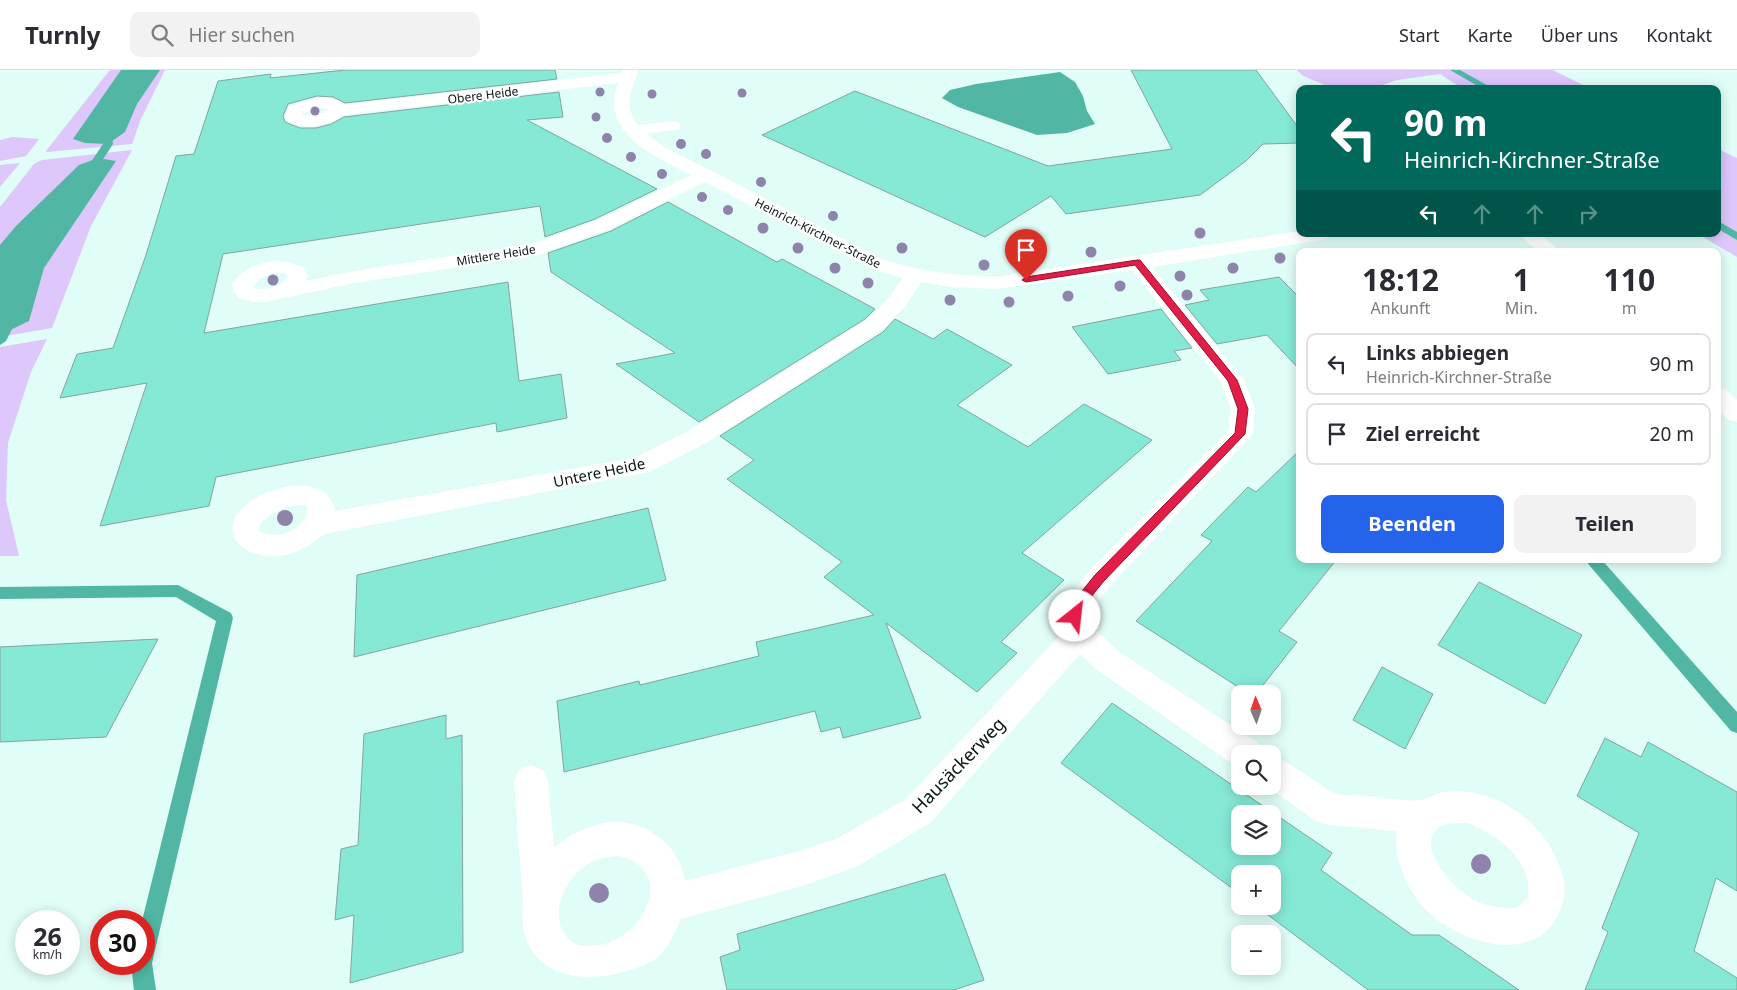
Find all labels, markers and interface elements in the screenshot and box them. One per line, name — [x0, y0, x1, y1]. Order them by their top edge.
search box — [130, 12, 480, 57]
text: Turnly — [25, 18, 100, 51]
icon: search — [148, 21, 176, 49]
text: Hier suchen — [188, 22, 295, 48]
text: Start — [1399, 23, 1439, 47]
text: Karte — [1467, 23, 1513, 47]
text: Über uns — [1541, 23, 1618, 47]
text: Kontakt — [1646, 23, 1712, 47]
street label: Obere Heide — [447, 82, 520, 108]
text: 90 m — [1404, 99, 1487, 146]
icon: left — [1321, 105, 1386, 170]
text: Heinrich-Kirchner-Straße — [1404, 144, 1660, 174]
street label: Heinrich-Kirchner-Straße — [752, 194, 884, 272]
icon: left — [1415, 200, 1443, 228]
icon: ahead — [1468, 200, 1496, 228]
icon: ahead — [1521, 200, 1549, 228]
icon: right — [1574, 200, 1602, 228]
pin — [1005, 229, 1047, 280]
icon: arrive — [1012, 236, 1040, 264]
street label: Mittlere Heide — [455, 240, 537, 270]
text: 18:12 — [1362, 259, 1439, 300]
text: 1 — [1513, 259, 1530, 300]
text: 110 — [1604, 259, 1655, 300]
text: Ankunft — [1371, 297, 1430, 319]
text: Min. — [1505, 297, 1538, 319]
text: m — [1622, 297, 1637, 319]
text: Links abbiegen — [1366, 340, 1509, 366]
icon: left — [1323, 350, 1351, 378]
text: 90 m — [1650, 351, 1694, 377]
text: Heinrich-Kirchner-Straße — [1366, 366, 1552, 388]
icon: arrive — [1323, 420, 1351, 448]
text: Ziel erreicht — [1366, 421, 1480, 447]
text: 20 m — [1650, 421, 1694, 447]
street label: Untere Heide — [551, 452, 647, 492]
button: Beenden — [1321, 495, 1504, 553]
button: Teilen — [1514, 495, 1696, 553]
position arrow — [1048, 589, 1100, 641]
north arrow — [1231, 685, 1281, 735]
map controls — [1231, 685, 1281, 975]
street label: Hausäckerweg — [906, 712, 1010, 818]
button: search — [1231, 745, 1281, 795]
button: layers — [1231, 805, 1281, 855]
button: + — [1231, 865, 1281, 915]
speed limit sign: 30 — [90, 910, 155, 975]
text: 26 — [33, 919, 62, 953]
button: − — [1231, 925, 1281, 975]
text: km/h — [33, 946, 62, 963]

